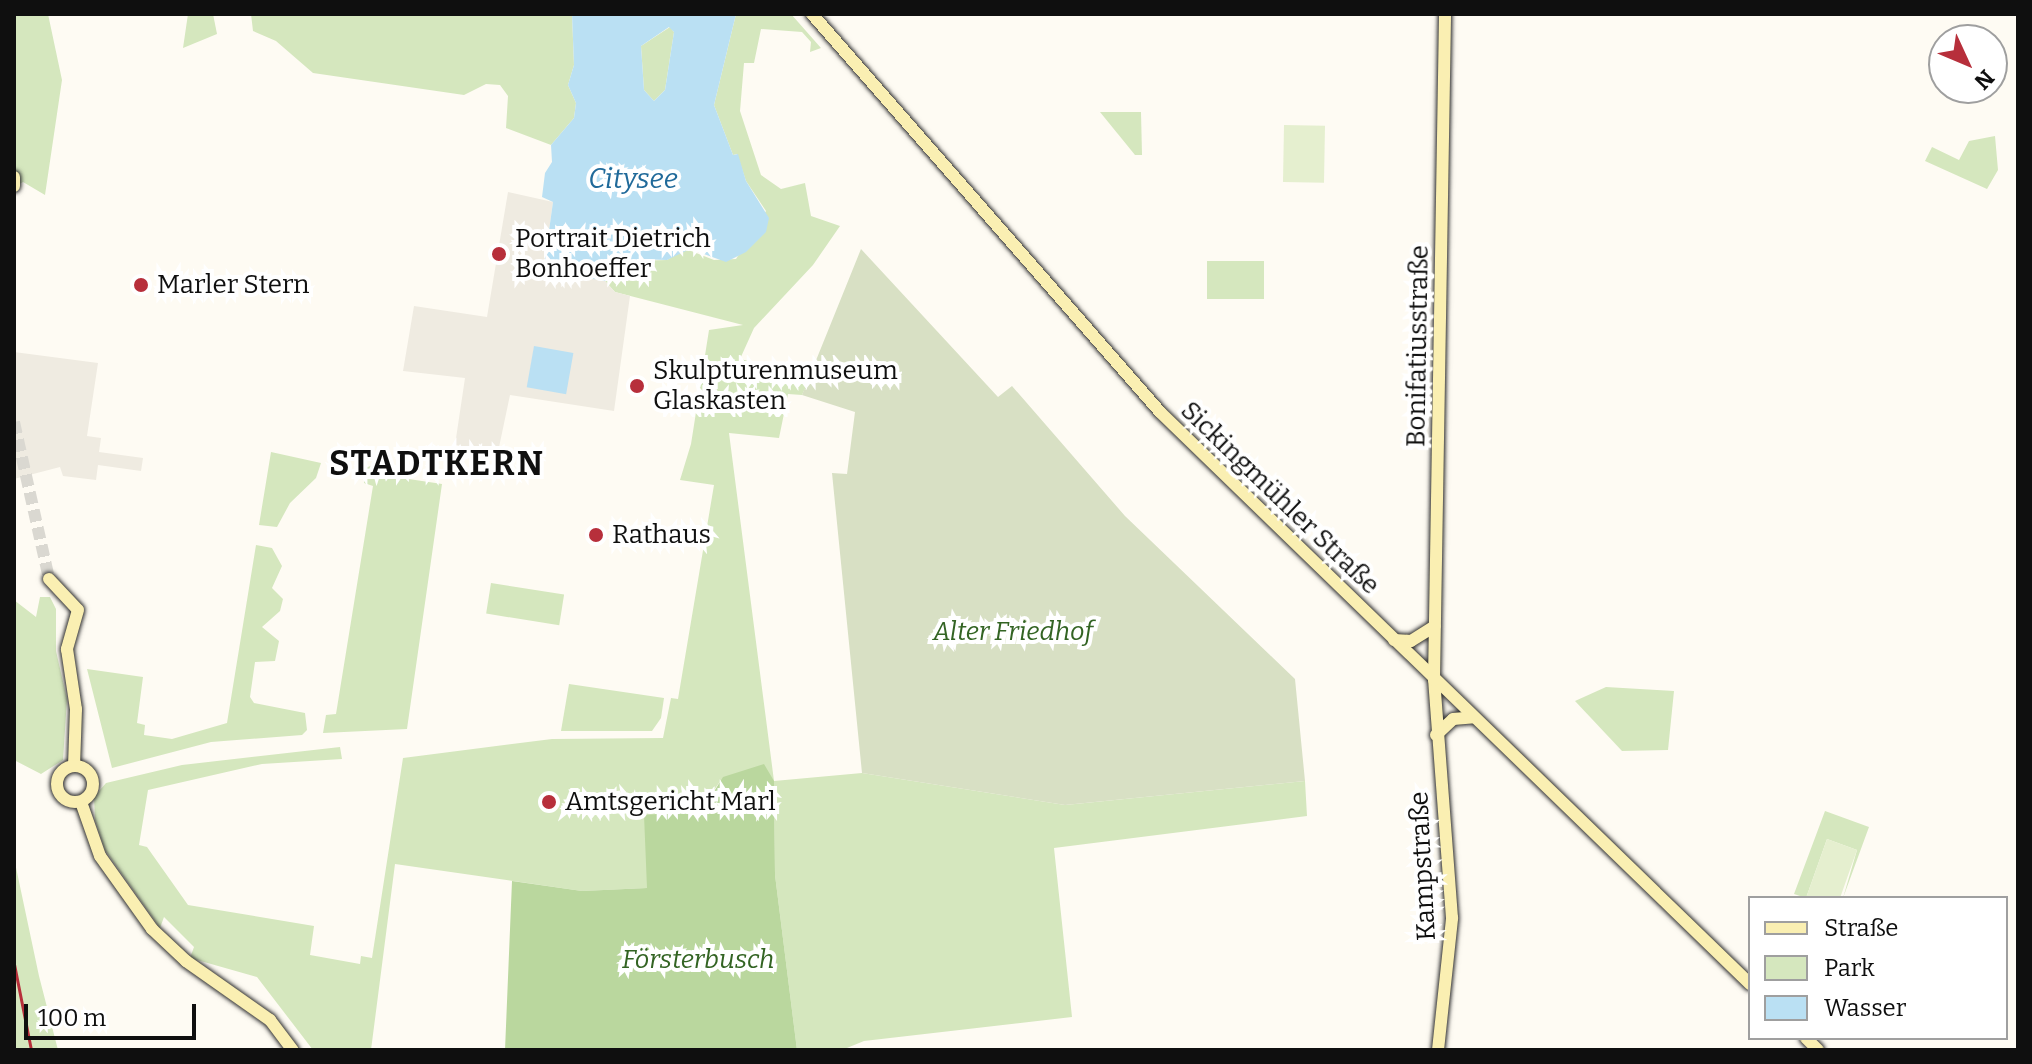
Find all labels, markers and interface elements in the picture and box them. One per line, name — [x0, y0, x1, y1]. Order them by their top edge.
north arrow — [1928, 24, 2008, 104]
text: N — [1969, 64, 2000, 95]
water label: Citysee — [588, 162, 678, 196]
place label: Portrait Dietrich Bonhoeffer — [515, 223, 711, 284]
marker: Portrait Dietrich Bonhoeffer — [490, 245, 508, 263]
street label: Bonifatiusstraße — [1401, 245, 1435, 447]
place label: Marler Stern — [157, 269, 310, 301]
marker: Marler Stern — [132, 276, 150, 294]
place label: Skulpturenmuseum Glaskasten — [653, 355, 898, 416]
marker: Skulpturenmuseum Glaskasten — [628, 377, 646, 395]
street label: Sickingmühler Straße — [1174, 395, 1386, 601]
district label: STADTKERN — [329, 444, 545, 484]
place label: Rathaus — [612, 519, 711, 551]
marker: Rathaus — [587, 526, 605, 544]
park label: Alter Friedhof — [933, 616, 1093, 648]
place label: Amtsgericht Marl — [565, 786, 776, 818]
street label: Kampstraße — [1404, 791, 1442, 941]
marker: Amtsgericht Marl — [540, 793, 558, 811]
legend — [1748, 896, 2008, 1040]
text: Straße — [1824, 914, 1898, 942]
park label: Försterbusch — [622, 944, 774, 976]
text: Park — [1824, 954, 1875, 982]
scale bar — [28, 988, 200, 1038]
text: Wasser — [1824, 994, 1906, 1022]
text: 100 m — [38, 1004, 106, 1032]

